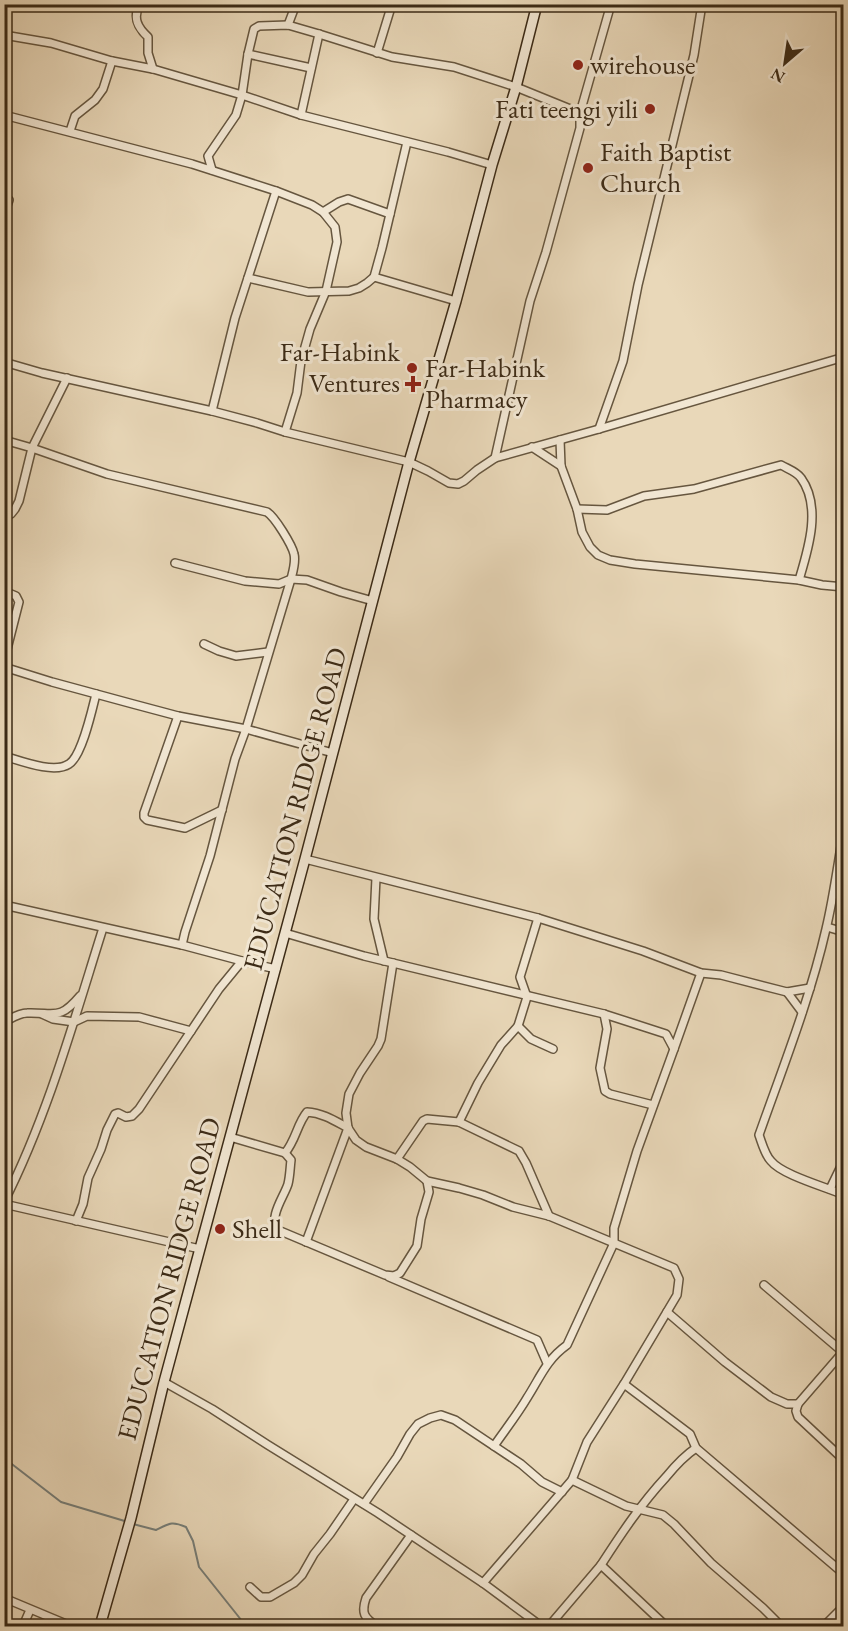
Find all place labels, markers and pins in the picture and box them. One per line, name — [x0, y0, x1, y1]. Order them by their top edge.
place label: wirehouse — [590, 47, 695, 82]
marker: wirehouse — [571, 58, 585, 72]
place label: Fati teengi yili — [495, 91, 638, 126]
marker: Fati teengi yili — [643, 102, 657, 116]
place label: Faith Baptist Church — [600, 134, 732, 200]
marker: Faith Baptist Church — [581, 161, 595, 175]
place label: Far-Habink Ventures — [280, 334, 400, 400]
place label: Far-Habink Pharmacy — [425, 350, 546, 416]
marker: Far-Habink Ventures — [405, 361, 419, 375]
marker: Far-Habink Pharmacy — [406, 377, 420, 391]
place label: Shell — [232, 1211, 282, 1246]
marker: Shell — [213, 1222, 227, 1236]

